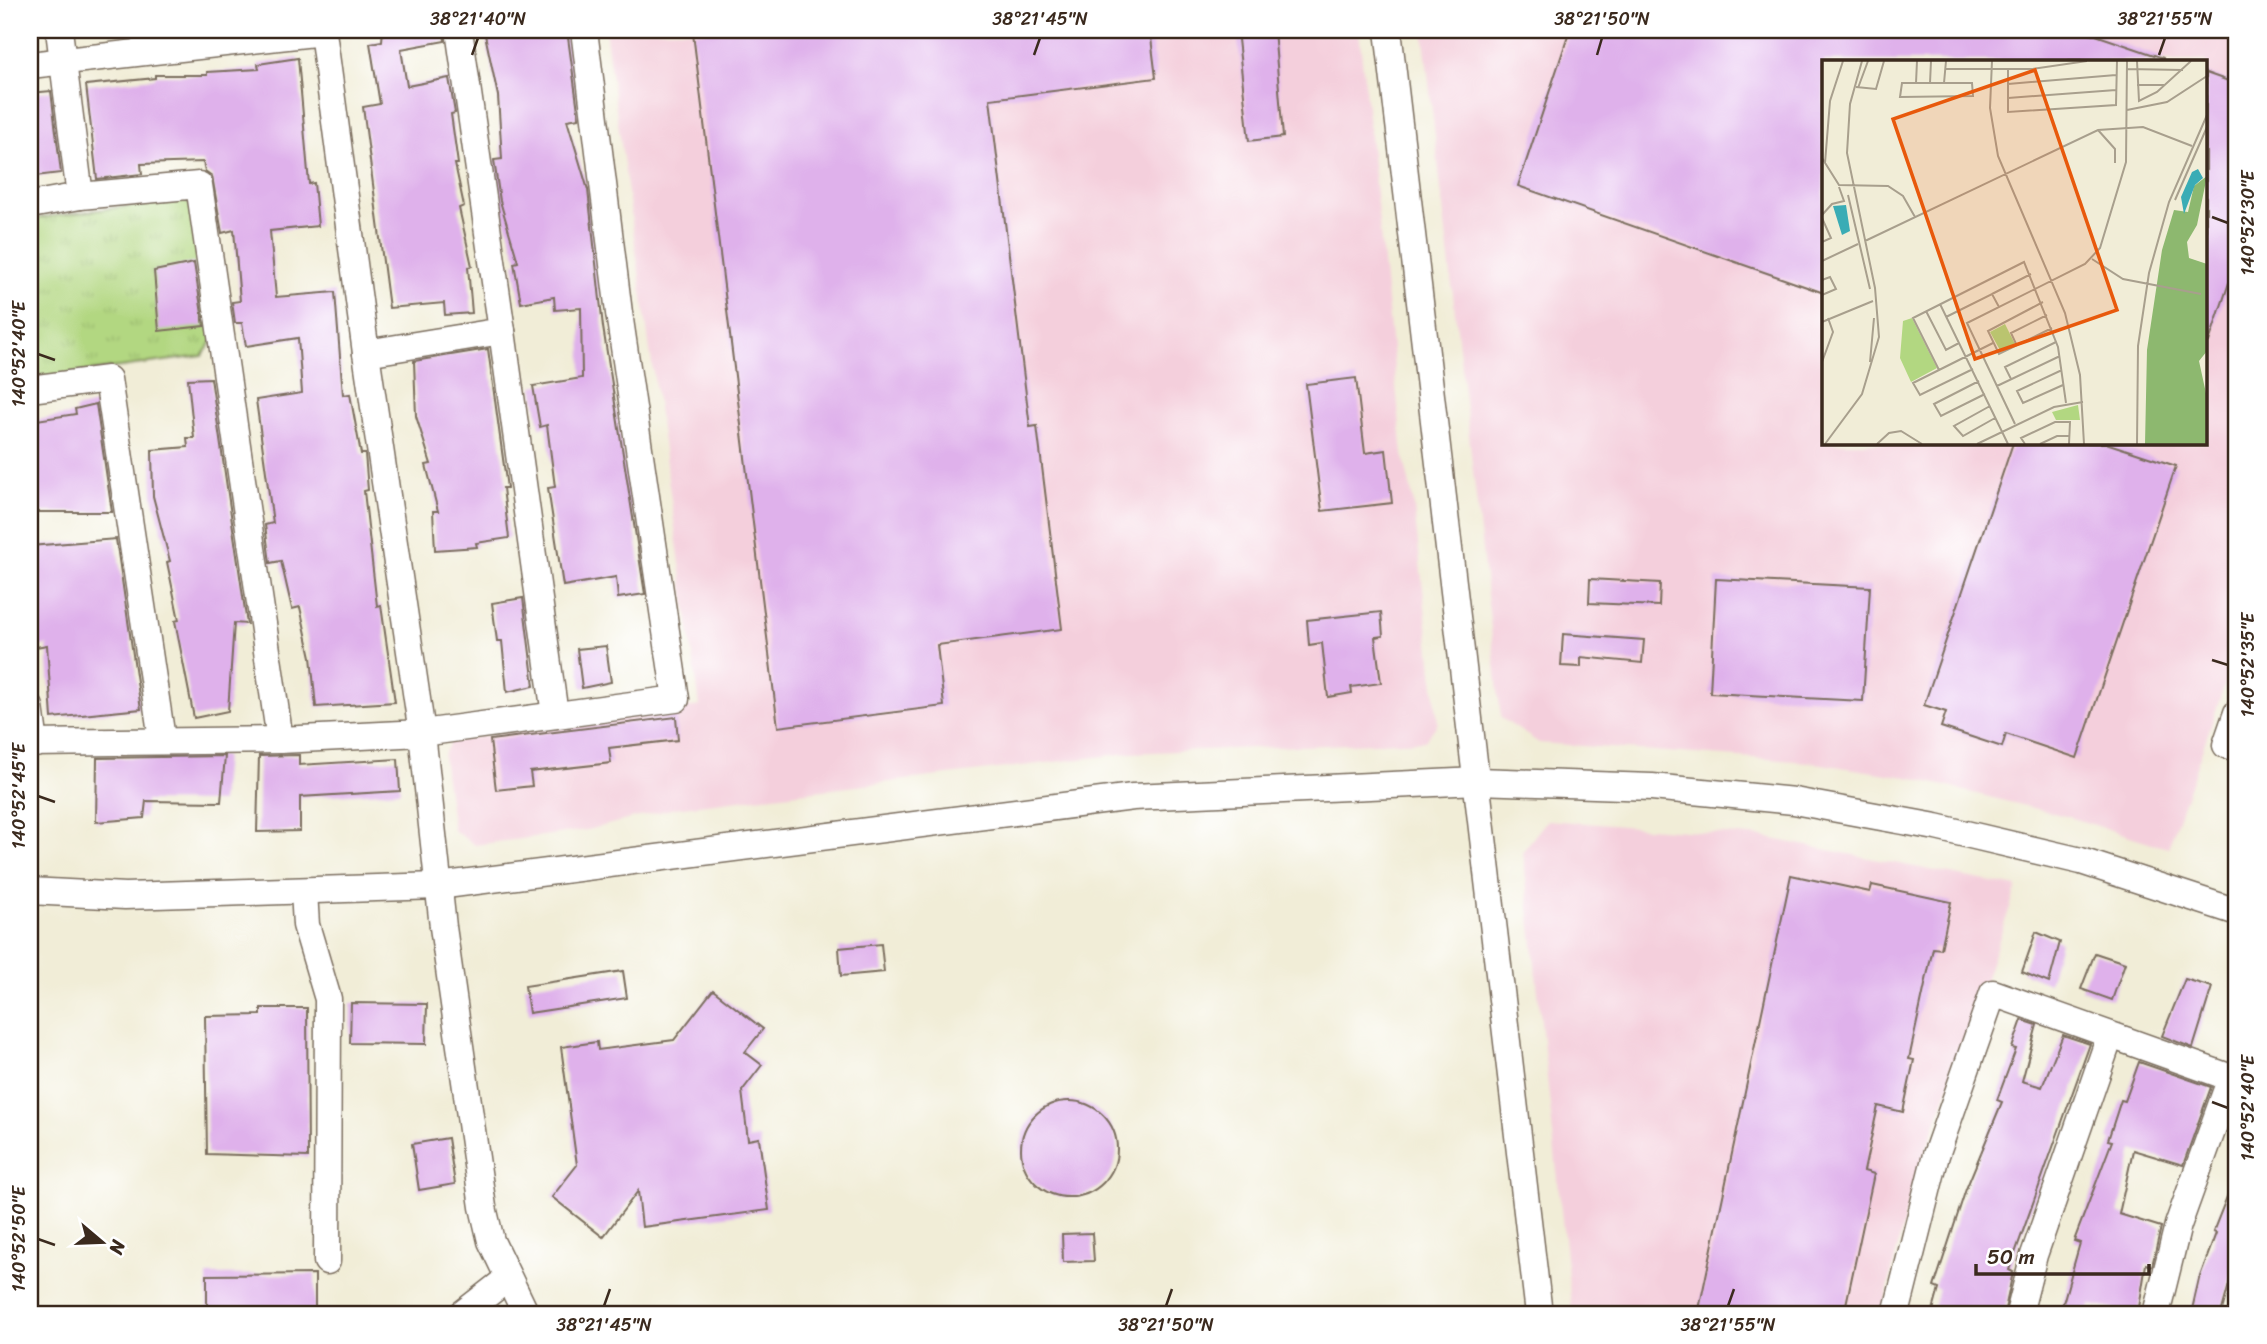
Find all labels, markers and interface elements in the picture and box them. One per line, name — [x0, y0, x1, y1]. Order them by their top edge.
text: 38°21'40"N — [430, 3, 526, 35]
text: 38°21'45"N — [992, 3, 1088, 35]
text: 38°21'50"N — [1554, 3, 1650, 35]
text: 38°21'55"N — [2117, 3, 2213, 35]
inset map — [1822, 60, 2208, 444]
text: 140°52'30"E — [2232, 170, 2264, 275]
text: 140°52'40"E — [3, 300, 35, 407]
text: 140°52'35"E — [2232, 612, 2264, 717]
text: 140°52'45"E — [3, 742, 35, 849]
text: 140°52'40"E — [2232, 1054, 2264, 1161]
text: 140°52'50"E — [3, 1185, 35, 1292]
north arrow — [66, 1208, 136, 1278]
scale bar — [1976, 1232, 2150, 1276]
text: N — [100, 1235, 136, 1260]
text: 50 m — [1987, 1238, 2035, 1276]
text: 38°21'45"N — [556, 1309, 652, 1341]
text: 38°21'50"N — [1118, 1309, 1214, 1341]
text: 38°21'55"N — [1680, 1309, 1776, 1341]

